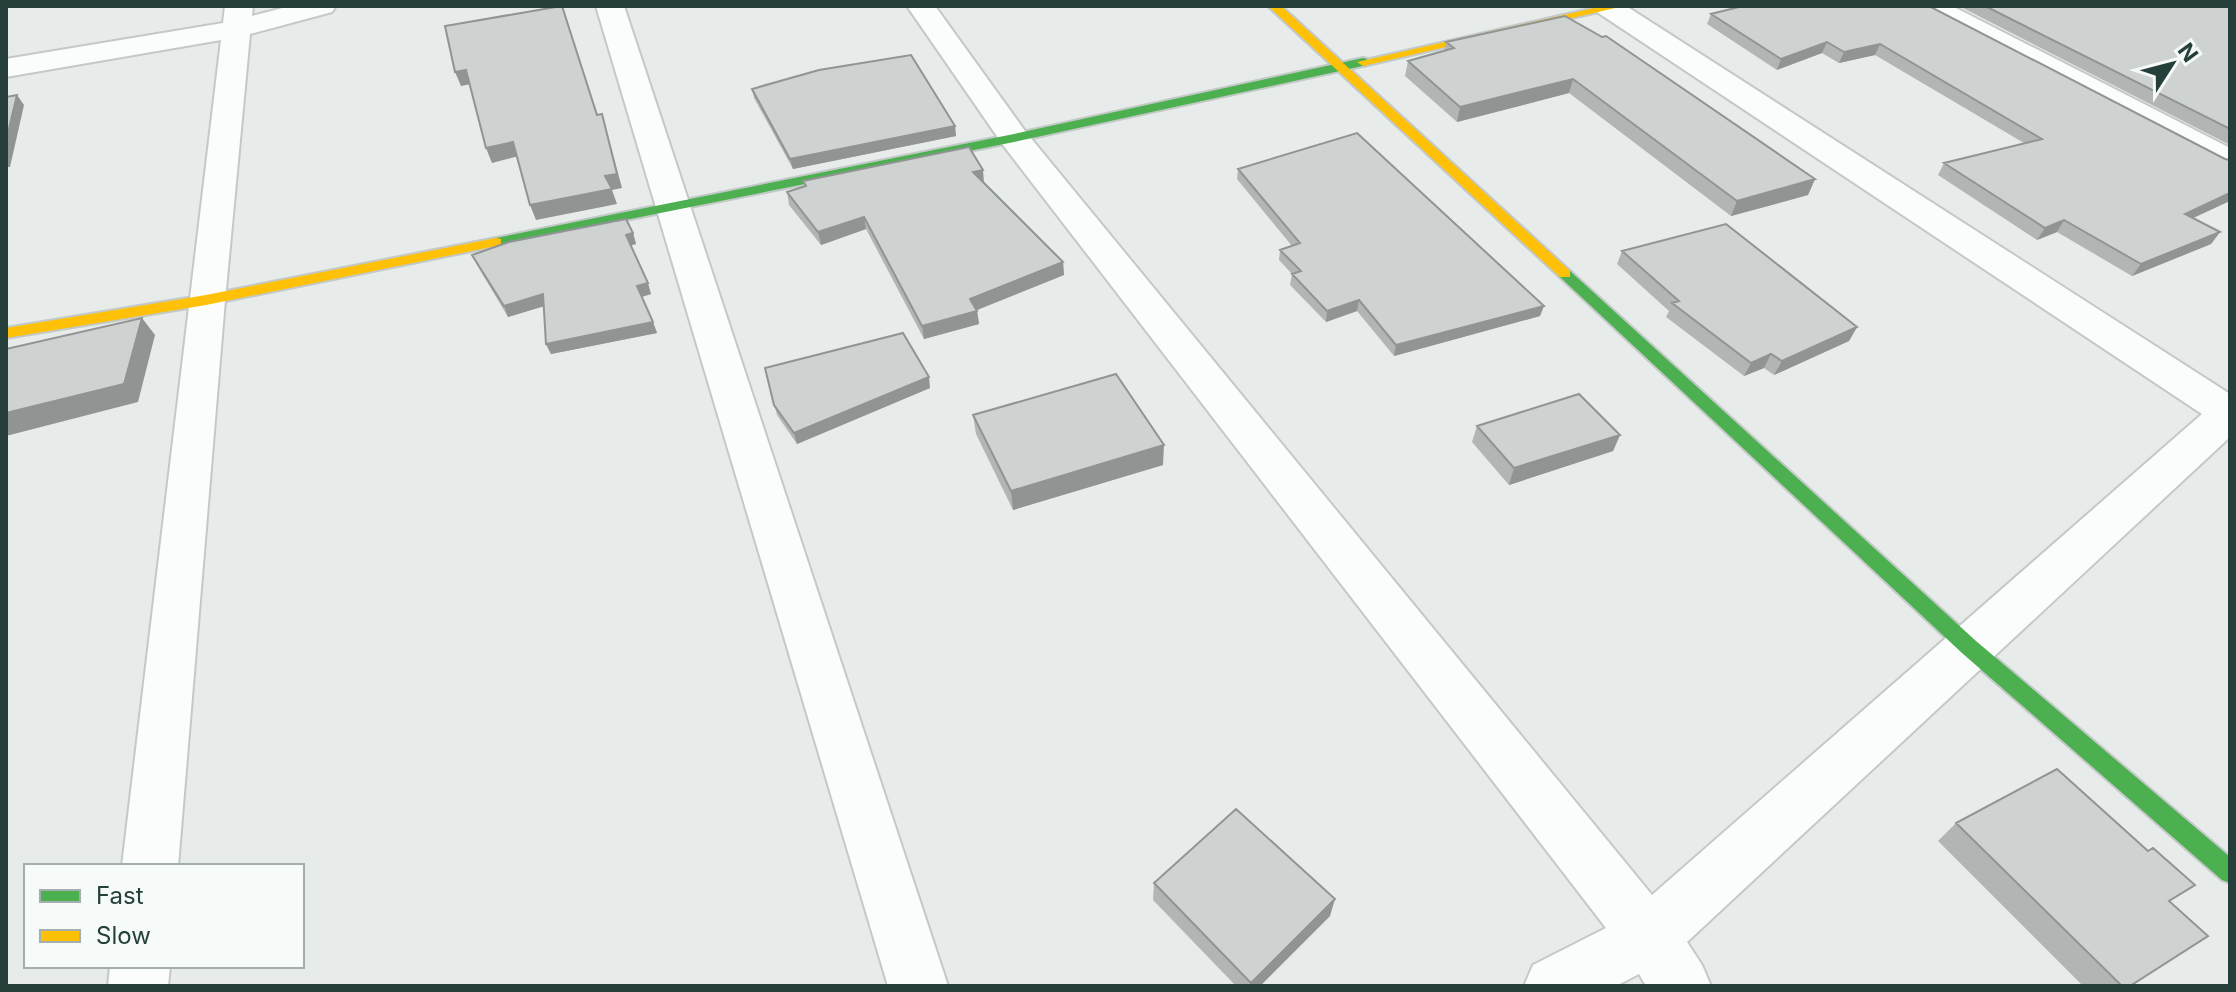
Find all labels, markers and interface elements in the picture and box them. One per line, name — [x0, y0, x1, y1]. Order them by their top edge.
north arrow — [2132, 24, 2212, 104]
text: N — [2173, 38, 2204, 67]
legend — [24, 864, 304, 968]
text: Fast — [96, 881, 144, 910]
text: Slow — [96, 921, 151, 950]

